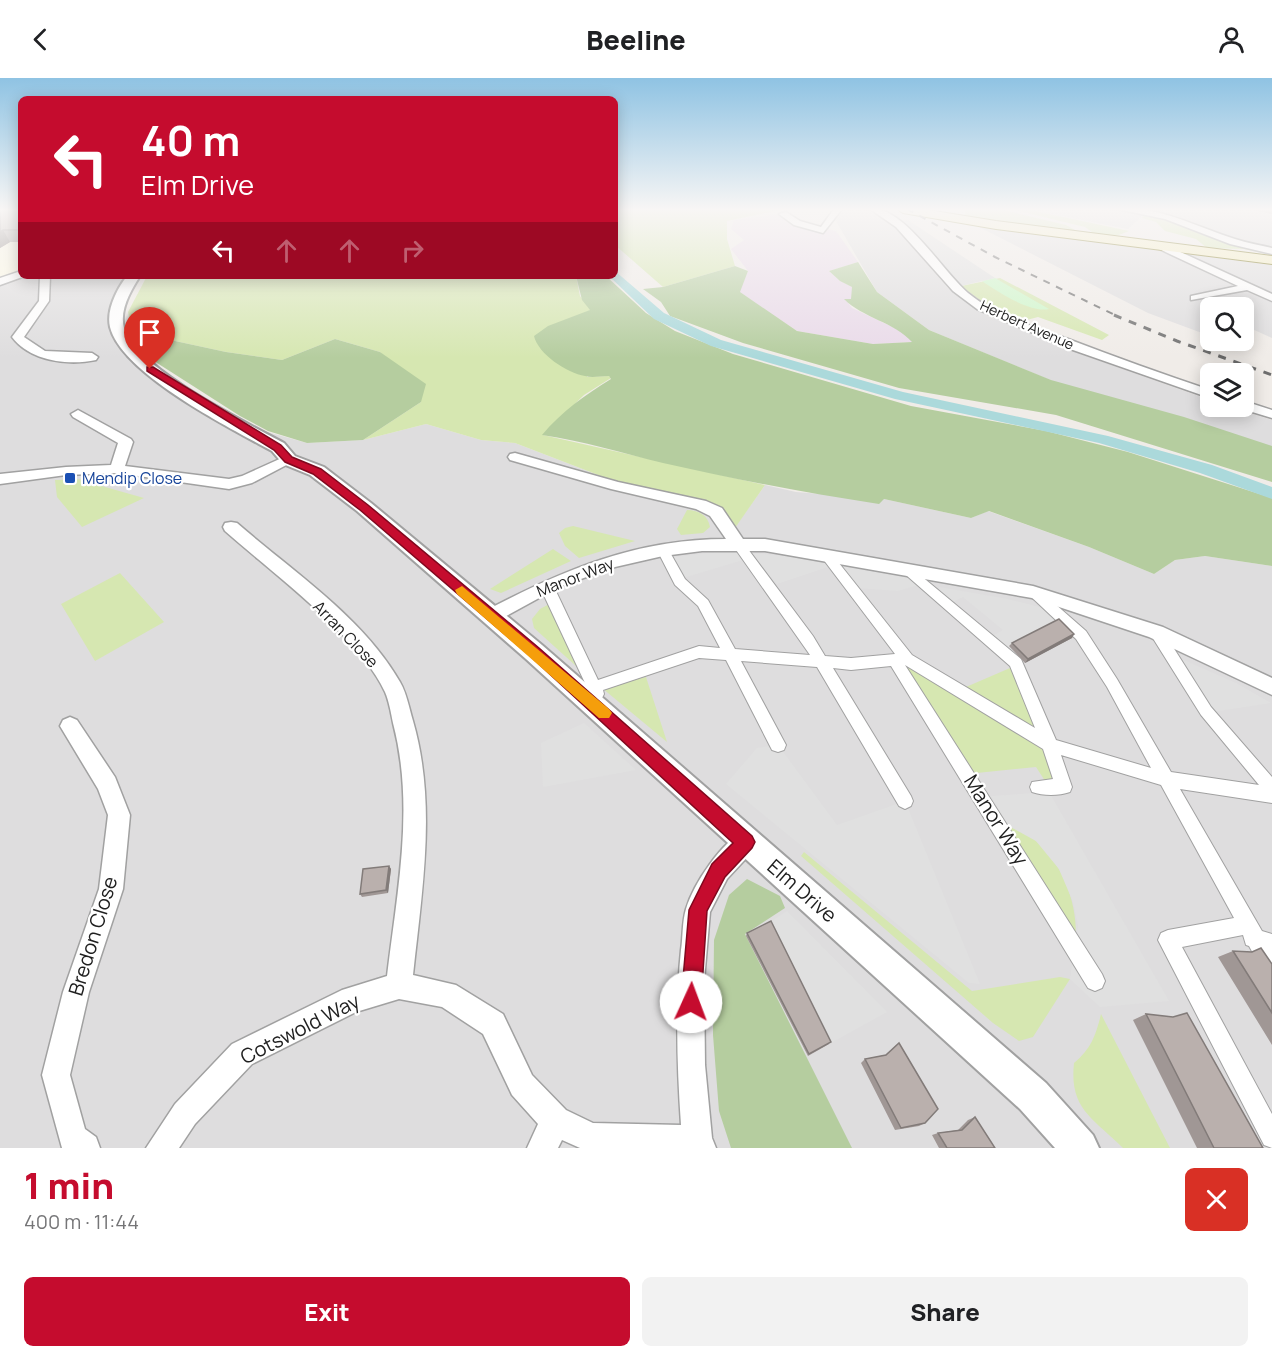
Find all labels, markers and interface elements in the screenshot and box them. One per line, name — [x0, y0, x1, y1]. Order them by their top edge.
text: Beeline — [586, 21, 686, 58]
icon: back — [24, 23, 57, 56]
icon: person — [1215, 23, 1248, 56]
text: 40 m — [141, 111, 240, 169]
icon: left — [42, 120, 120, 198]
text: Elm Drive — [141, 166, 254, 203]
icon: left — [207, 234, 240, 267]
icon: ahead — [270, 234, 303, 267]
icon: ahead — [333, 234, 366, 267]
icon: right — [396, 234, 429, 267]
street label: Herbert Avenue — [977, 295, 1077, 354]
map controls — [1200, 297, 1254, 417]
button: search — [1200, 297, 1254, 351]
pin — [124, 307, 175, 369]
icon: arrive — [133, 316, 166, 349]
button: layers — [1200, 363, 1254, 417]
place label: Mendip Close — [82, 467, 182, 489]
marker: Mendip Close — [63, 471, 77, 485]
street label: Manor Way — [533, 552, 617, 602]
street label: Arran Close — [308, 596, 384, 672]
street label: Manor Way — [958, 769, 1035, 870]
street label: Elm Drive — [762, 853, 843, 928]
street label: Bredon Close — [62, 873, 123, 999]
position arrow — [659, 970, 723, 1034]
street label: Cotswold Way — [236, 987, 364, 1070]
text: 1 min — [24, 1161, 114, 1210]
button: close — [1185, 1168, 1248, 1231]
text: 400 m · 11:44 — [24, 1208, 139, 1235]
button: Exit — [24, 1277, 630, 1346]
button: Share — [642, 1277, 1248, 1346]

